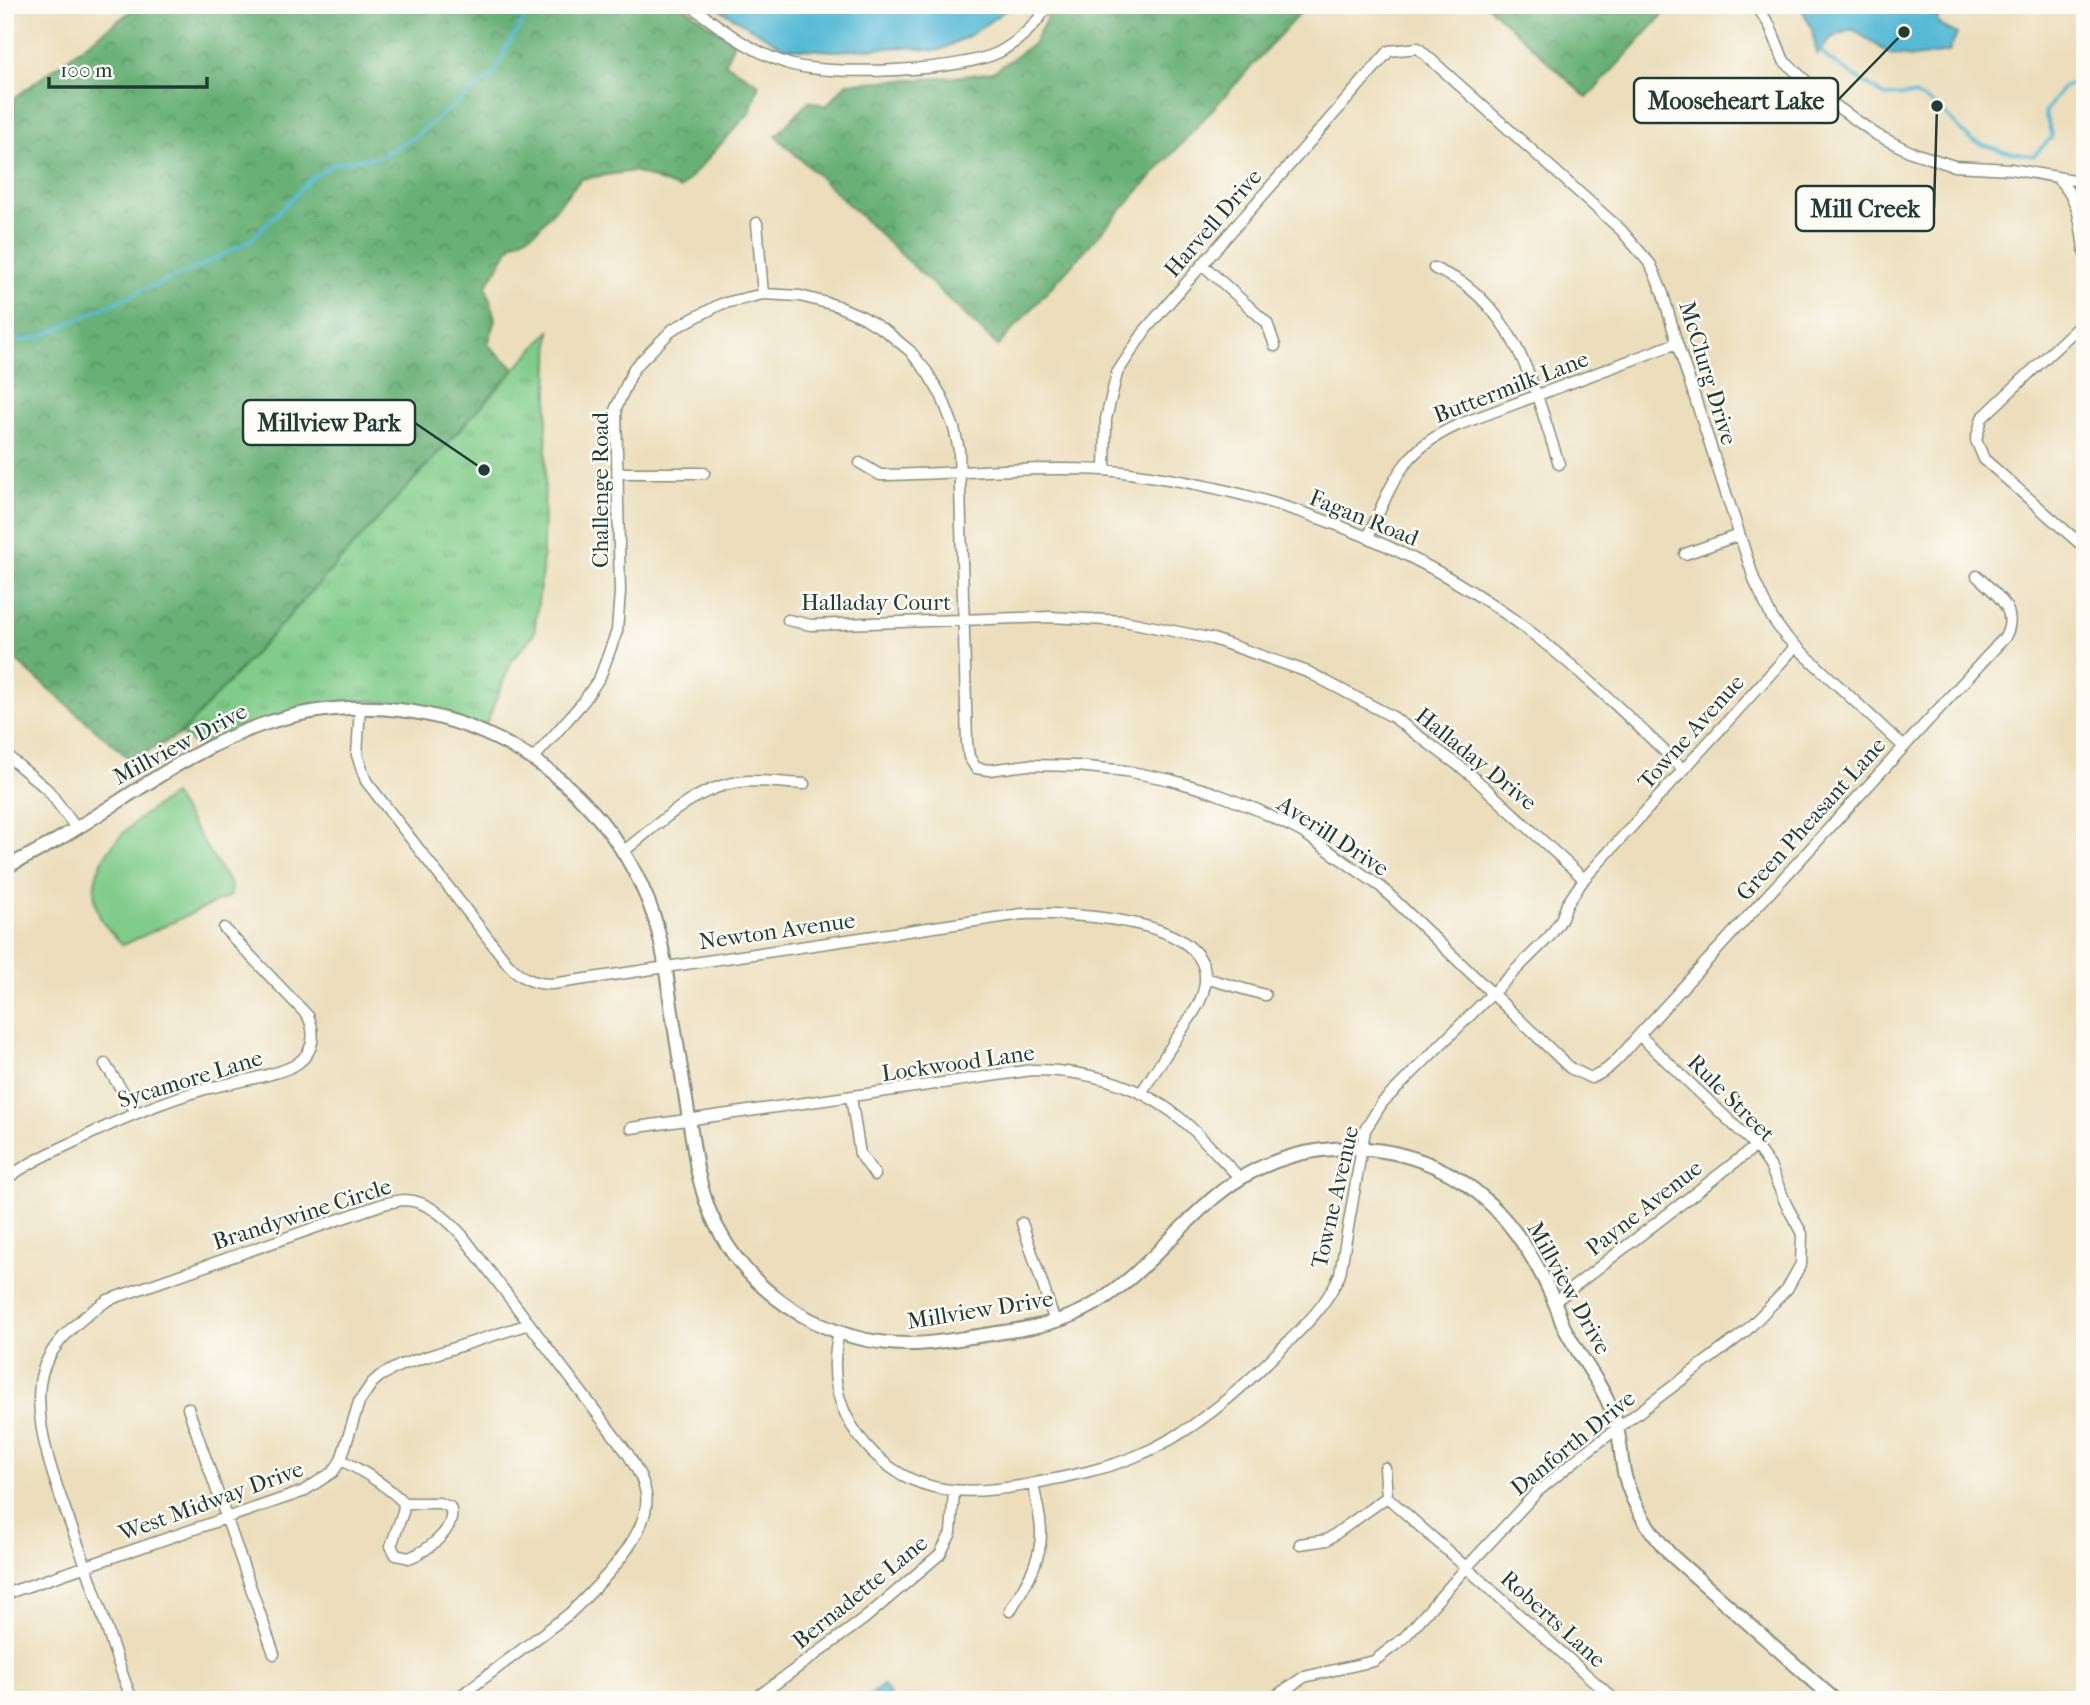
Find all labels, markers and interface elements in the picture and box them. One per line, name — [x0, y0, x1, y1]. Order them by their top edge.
scale bar — [49, 46, 206, 90]
text: 100 m — [60, 58, 113, 82]
callout: Mooseheart Lake — [1634, 78, 1838, 123]
text: Mooseheart Lake — [1648, 87, 1824, 115]
street label: Harvell Drive — [1159, 163, 1267, 283]
callout: Mill Creek — [1796, 186, 1934, 231]
text: Mill Creek — [1810, 195, 1920, 223]
street label: McClurg Drive — [1673, 298, 1743, 448]
street label: Buttermilk Lane — [1430, 345, 1592, 429]
callout: Millview Park — [243, 400, 415, 445]
text: Millview Park — [257, 409, 401, 437]
street label: Challenge Road — [587, 411, 614, 568]
street label: Fagan Road — [1306, 484, 1423, 552]
street label: Halladay Court — [801, 589, 951, 616]
street label: Towne Avenue — [1632, 669, 1750, 795]
street label: Millview Drive — [108, 697, 252, 791]
street label: Halladay Drive — [1410, 702, 1542, 816]
street label: Green Pheasant Lane — [1731, 732, 1891, 906]
street label: Averill Drive — [1271, 789, 1394, 882]
street label: Newton Avenue — [697, 907, 857, 955]
street label: Lockwood Lane — [880, 1039, 1036, 1087]
street label: Sycamore Lane — [114, 1044, 266, 1114]
street label: Rule Street — [1682, 1049, 1780, 1147]
street label: Towne Avenue — [1305, 1123, 1365, 1271]
street label: Payne Avenue — [1581, 1154, 1707, 1262]
street label: Brandywine Circle — [209, 1172, 395, 1256]
street label: Millview Drive — [1521, 1217, 1617, 1359]
street label: Millview Drive — [905, 1285, 1055, 1335]
street label: Danforth Drive — [1505, 1385, 1641, 1501]
street label: West Midway Drive — [114, 1455, 307, 1547]
street label: Bernadette Lane — [787, 1529, 933, 1655]
street label: Roberts Lane — [1495, 1565, 1611, 1673]

